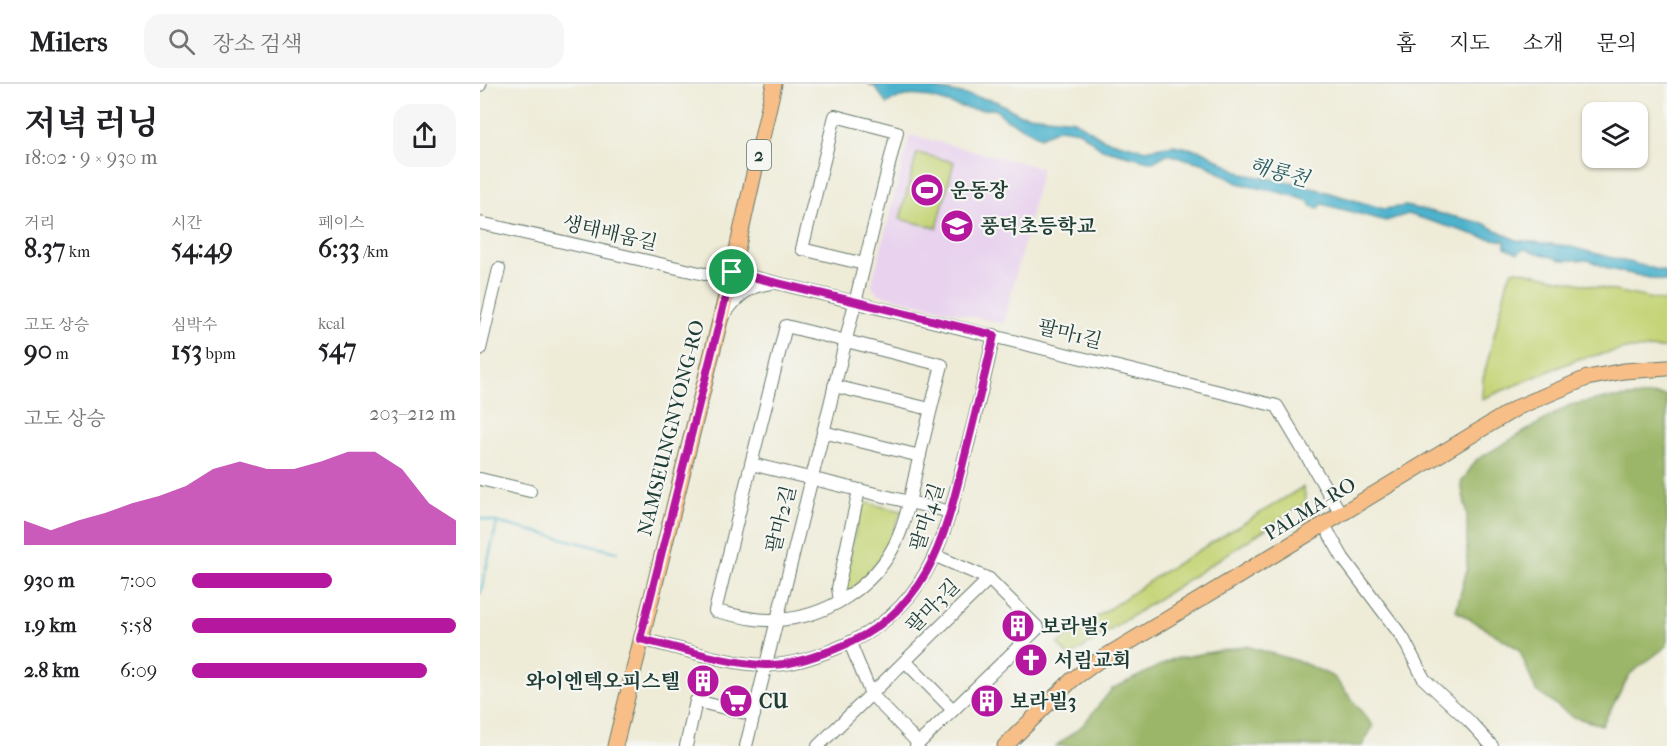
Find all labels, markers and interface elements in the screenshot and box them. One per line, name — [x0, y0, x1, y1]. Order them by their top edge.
search box — [144, 14, 564, 68]
text: Milers — [30, 25, 108, 58]
icon: search — [165, 25, 198, 58]
text: 장소 검색 — [213, 31, 302, 57]
text: 홈 — [1396, 31, 1416, 55]
text: 지도 — [1449, 31, 1490, 55]
text: 소개 — [1523, 31, 1563, 55]
text: 문의 — [1596, 31, 1637, 55]
map controls — [1582, 102, 1648, 168]
button: layers — [1582, 102, 1648, 168]
text: 저녁 러닝 — [24, 104, 159, 143]
button: share — [393, 104, 456, 167]
road number: 2 — [747, 140, 771, 170]
text: 18:02 · 9 × 930 m — [24, 146, 157, 169]
water label: 해룡천 — [1247, 153, 1313, 192]
sports icon: 운동장 — [909, 172, 945, 208]
place label: 운동장 — [950, 179, 1009, 202]
school or university icon: 풍덕초등학교 — [939, 208, 975, 244]
street label: 생태배움길 — [560, 211, 660, 255]
text: 거리 — [24, 213, 55, 232]
text: 시간 — [171, 213, 202, 232]
text: 페이스 — [318, 213, 364, 232]
place label: 풍덕초등학교 — [980, 215, 1097, 238]
text: 8.37 — [24, 233, 65, 264]
text: 54:49 — [171, 233, 233, 264]
text: 6:33 — [318, 233, 360, 264]
text: km — [65, 242, 90, 261]
text: /km — [360, 242, 389, 261]
pin — [706, 246, 757, 297]
icon: arrive — [715, 255, 748, 288]
text: kcal — [318, 314, 345, 333]
text: 고도 상승 — [24, 315, 89, 334]
text: 심박수 — [171, 315, 217, 334]
street label: 팔마1길 — [1036, 315, 1104, 353]
street label: NAMSEUNGNYONG-RO — [633, 318, 709, 538]
text: 547 — [318, 333, 356, 364]
text: 90 — [24, 335, 52, 366]
text: 153 — [171, 335, 202, 366]
text: m — [52, 344, 69, 363]
text: bpm — [202, 344, 236, 363]
text: 203–212 m — [369, 402, 456, 425]
text: 고도 상승 — [24, 407, 106, 430]
street label: PALMA-RO — [1260, 473, 1360, 545]
street label: 팔마4길 — [905, 480, 949, 554]
street label: 팔마2길 — [762, 483, 800, 555]
text: 930 m — [24, 569, 75, 592]
text: 7:00 — [120, 569, 157, 592]
street label: 팔마3길 — [901, 574, 965, 638]
building icon: 보라빌5 — [1000, 608, 1036, 644]
text: 1.9 km — [24, 614, 76, 637]
text: 5:58 — [120, 614, 152, 637]
place label: 보라빌5 — [1041, 615, 1108, 638]
church icon: 서림교회 — [1013, 642, 1049, 678]
place label: 서림교회 — [1054, 649, 1131, 672]
text: 2.8 km — [24, 659, 79, 682]
text: 6:09 — [120, 659, 157, 682]
building icon: 와이엔텍오피스텔 — [685, 663, 721, 699]
place label: 와이엔텍오피스텔 — [525, 670, 680, 693]
supermarket icon: CU — [718, 683, 754, 719]
building icon: 보라빌3 — [969, 683, 1005, 719]
place label: CU — [759, 690, 788, 713]
place label: 보라빌3 — [1010, 690, 1076, 713]

